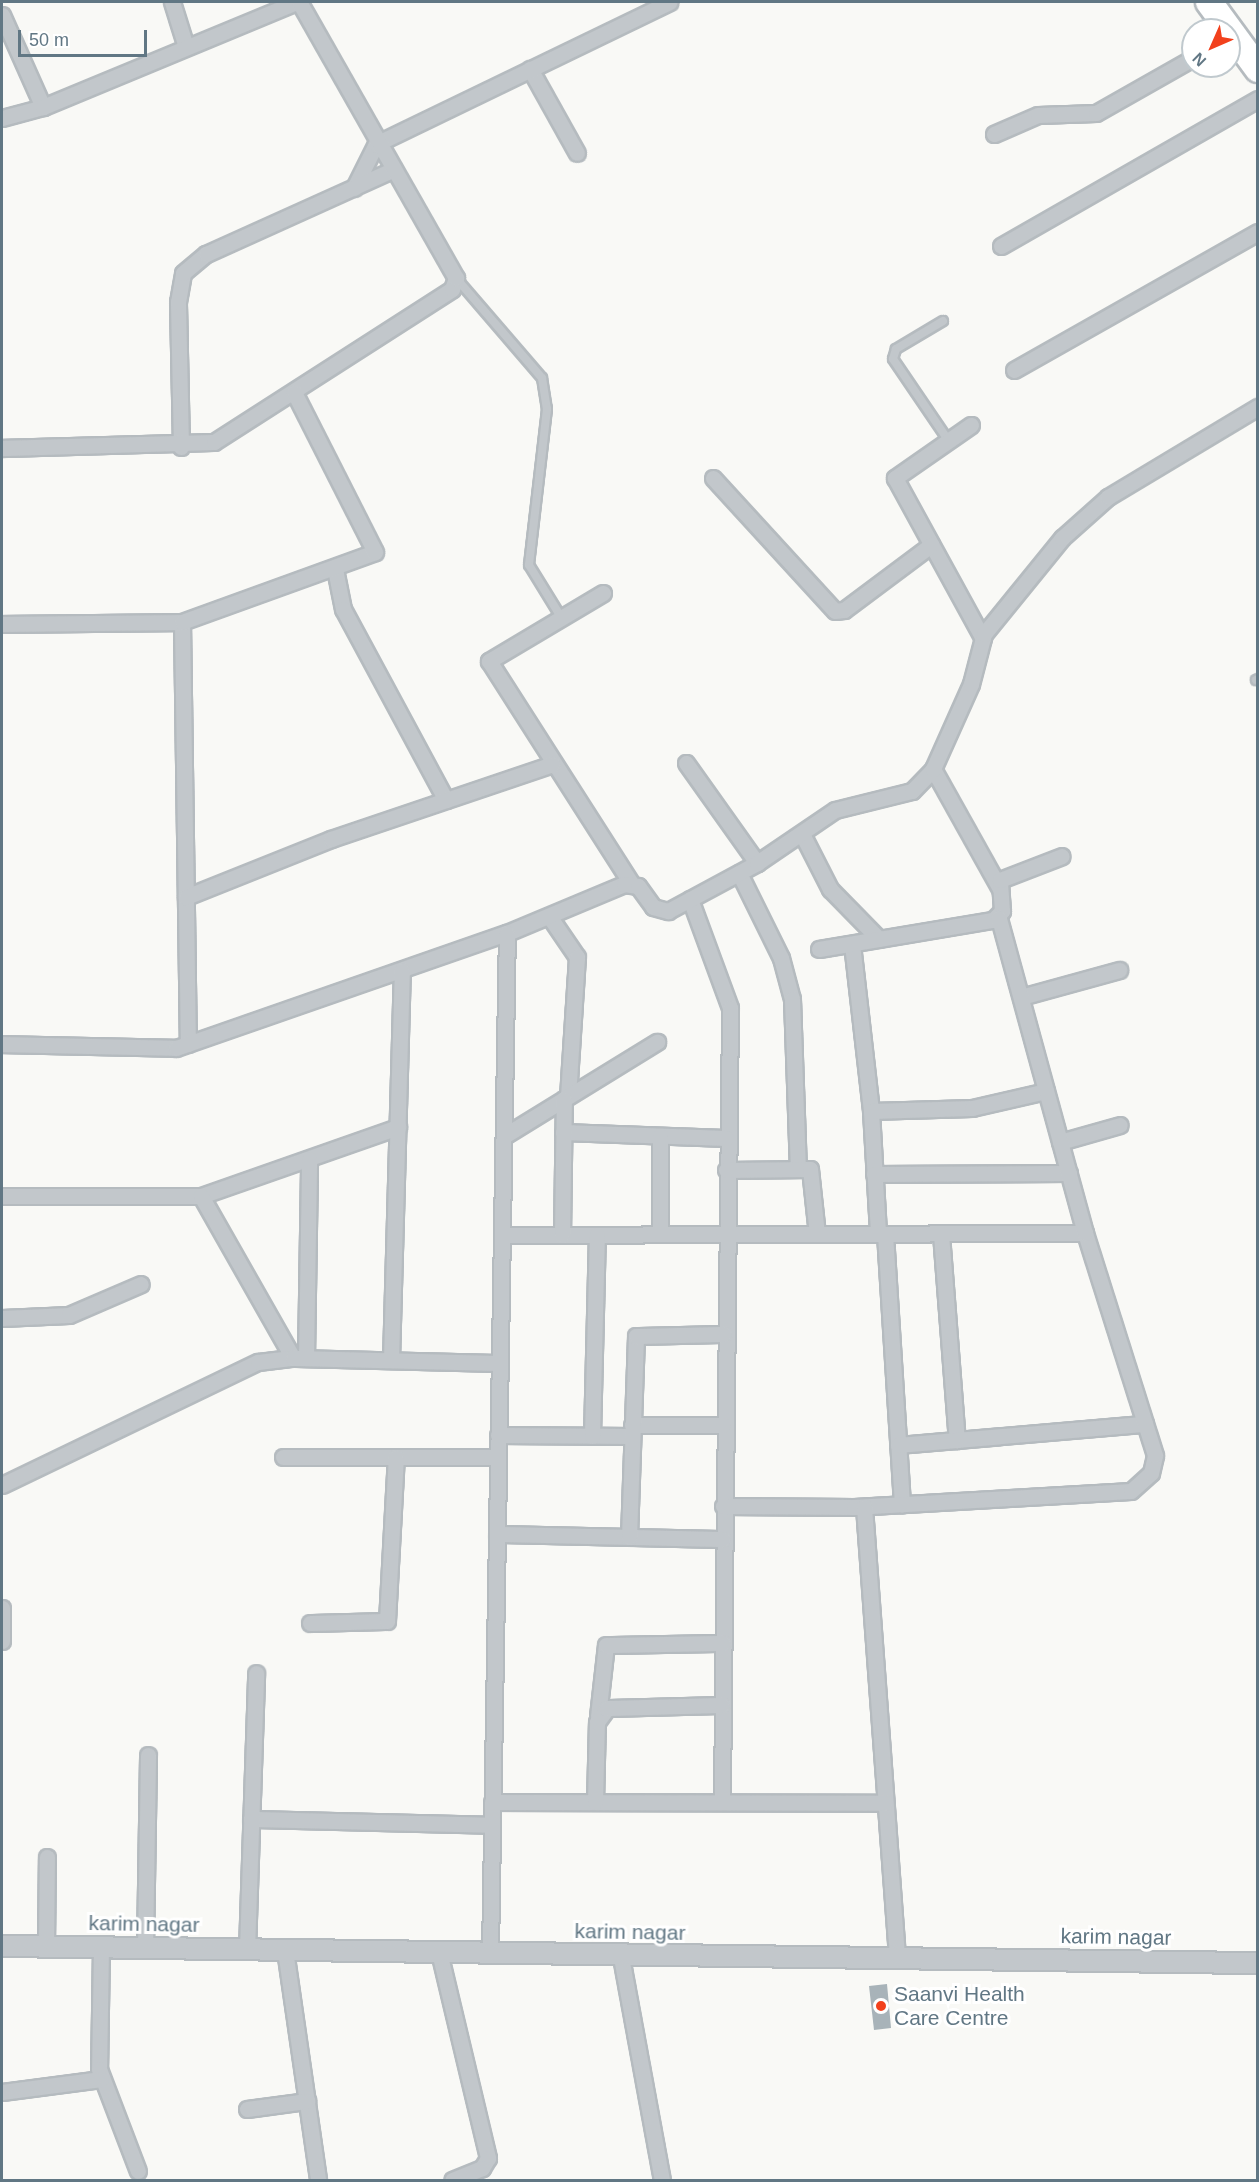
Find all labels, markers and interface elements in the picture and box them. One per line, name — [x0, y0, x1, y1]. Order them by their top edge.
scale bar — [21, 18, 150, 56]
north arrow — [1181, 18, 1241, 78]
text: 50 m — [29, 30, 69, 50]
text: N — [1189, 50, 1209, 70]
street label: karim nagar — [88, 1910, 200, 1938]
street label: karim nagar — [574, 1918, 686, 1946]
street label: karim nagar — [1060, 1923, 1172, 1951]
place label: Saanvi Health Care Centre — [894, 1981, 1025, 2031]
marker: Saanvi Health Care Centre — [872, 1997, 890, 2015]

